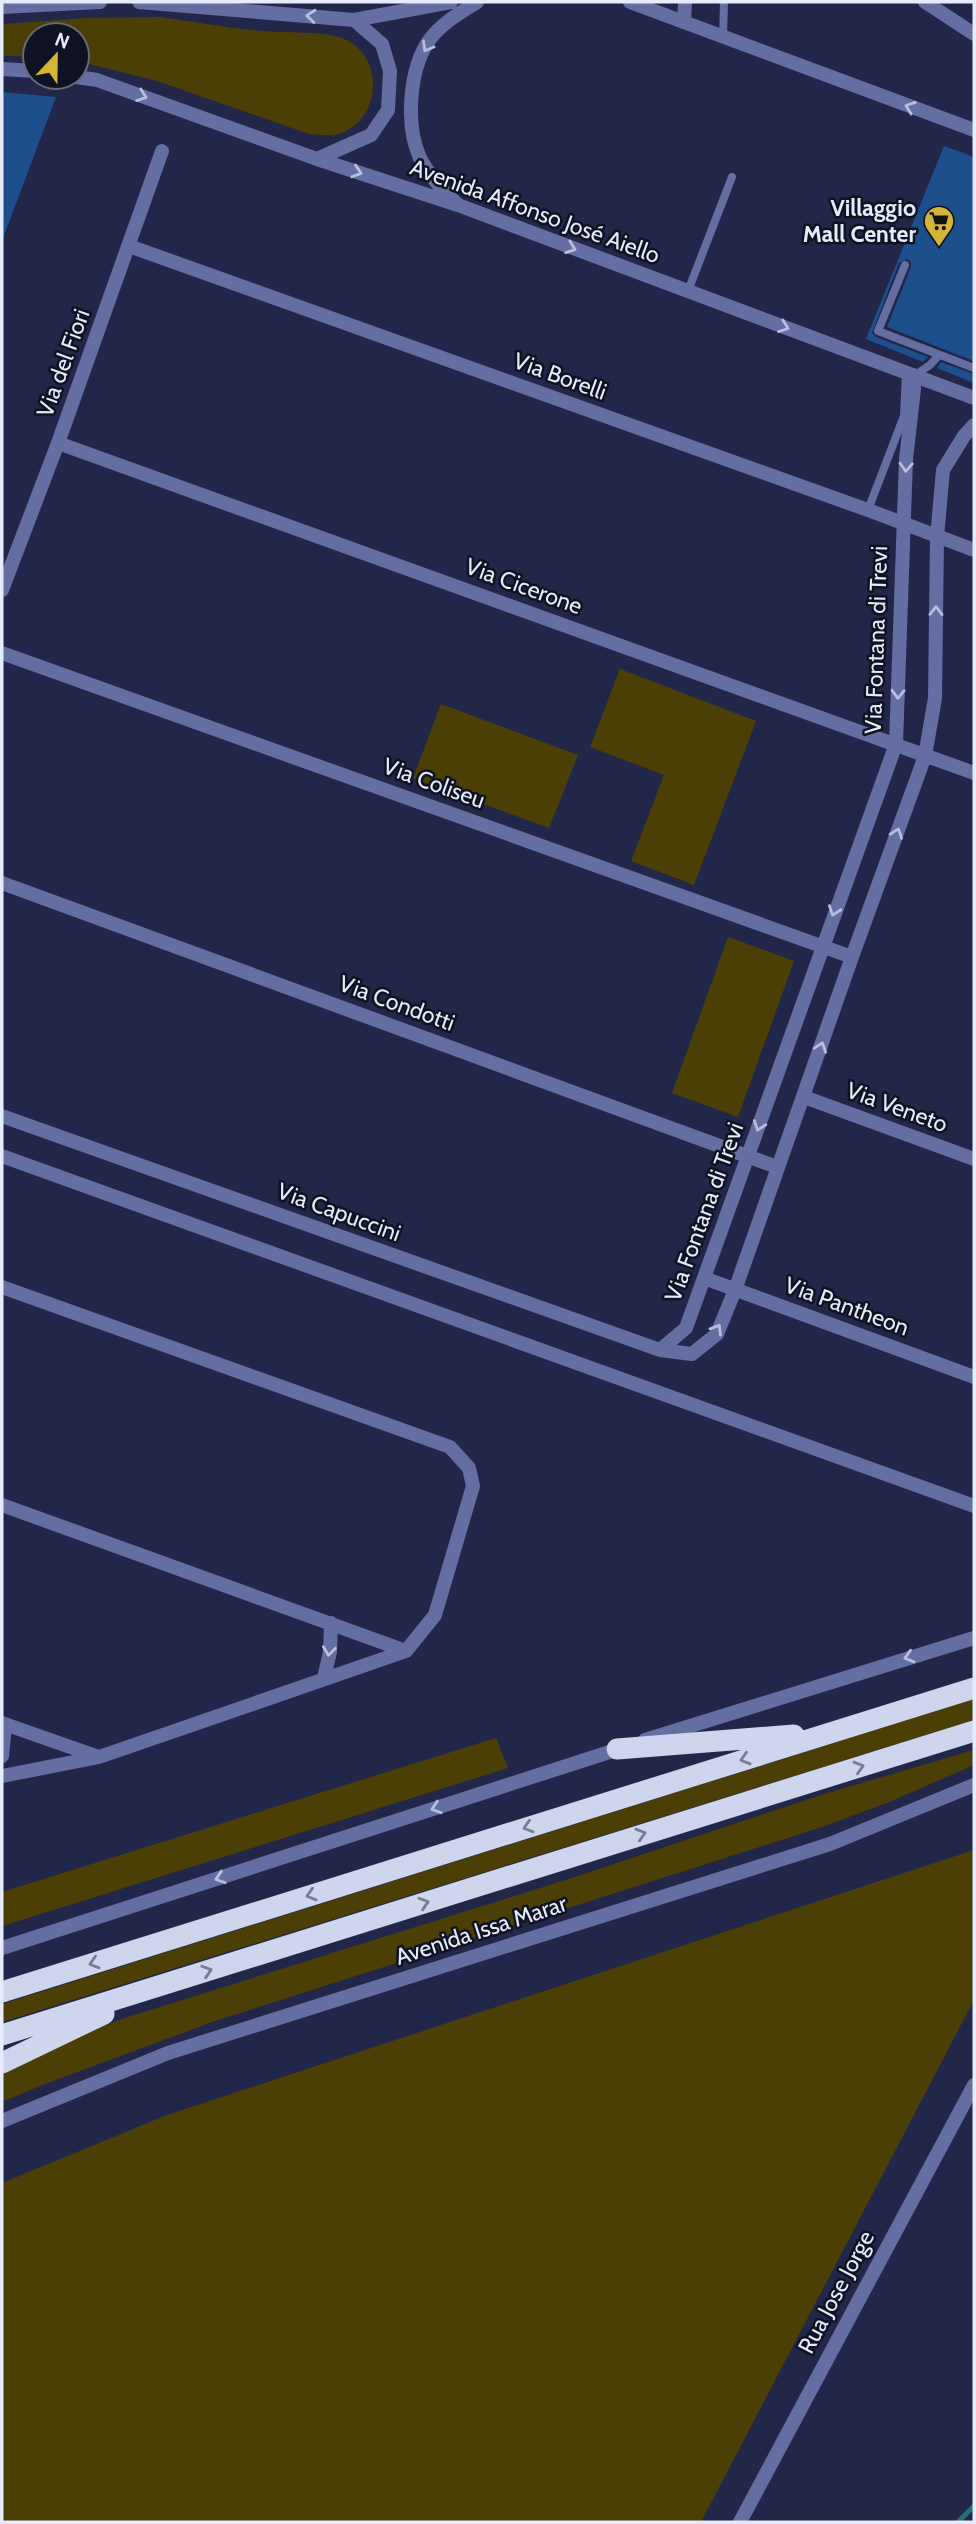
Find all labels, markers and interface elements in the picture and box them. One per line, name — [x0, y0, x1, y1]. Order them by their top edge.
one-way arrow — [305, 9, 316, 24]
north arrow — [21, 21, 91, 91]
text: N — [52, 28, 73, 54]
one-way arrow — [422, 39, 435, 52]
one-way arrow — [136, 88, 148, 102]
one-way arrow — [905, 101, 917, 115]
street label: Avenida Affonso José Aiello — [406, 153, 664, 269]
one-way arrow — [350, 164, 362, 178]
place label: Villaggio Mall Center — [803, 194, 916, 248]
supermarket icon: Villaggio Mall Center — [922, 204, 956, 248]
one-way arrow — [565, 239, 577, 253]
street label: Via del Fiori — [31, 305, 95, 421]
one-way arrow — [778, 319, 790, 333]
street label: Via Borelli — [510, 346, 610, 406]
one-way arrow — [898, 462, 913, 473]
street label: Via Fontana di Trevi — [859, 545, 893, 735]
street label: Via Cicerone — [462, 552, 586, 620]
one-way arrow — [928, 606, 944, 616]
one-way arrow — [890, 689, 905, 700]
street label: Via Coliseu — [379, 752, 489, 814]
one-way arrow — [889, 828, 903, 840]
one-way arrow — [829, 904, 843, 916]
street label: Via Condotti — [335, 969, 459, 1037]
one-way arrow — [813, 1042, 827, 1054]
street label: Via Veneto — [843, 1076, 951, 1138]
street label: Via Fontana di Trevi — [659, 1119, 749, 1305]
one-way arrow — [753, 1119, 767, 1131]
street label: Via Capuccini — [273, 1177, 405, 1247]
street label: Via Pantheon — [781, 1271, 913, 1341]
one-way arrow — [709, 1324, 722, 1337]
one-way arrow — [321, 1645, 336, 1656]
one-way arrow — [903, 1649, 915, 1664]
one-way arrow — [740, 1751, 752, 1765]
one-way arrow — [852, 1761, 864, 1775]
one-way arrow — [430, 1800, 443, 1814]
one-way arrow — [522, 1819, 535, 1833]
one-way arrow — [635, 1828, 647, 1843]
one-way arrow — [214, 1870, 226, 1884]
one-way arrow — [305, 1887, 318, 1901]
street label: Avenida Issa Marar — [392, 1889, 571, 1971]
one-way arrow — [418, 1897, 430, 1911]
one-way arrow — [88, 1954, 100, 1969]
one-way arrow — [201, 1965, 213, 1980]
street label: Rua Jose Jorge — [792, 2226, 880, 2358]

